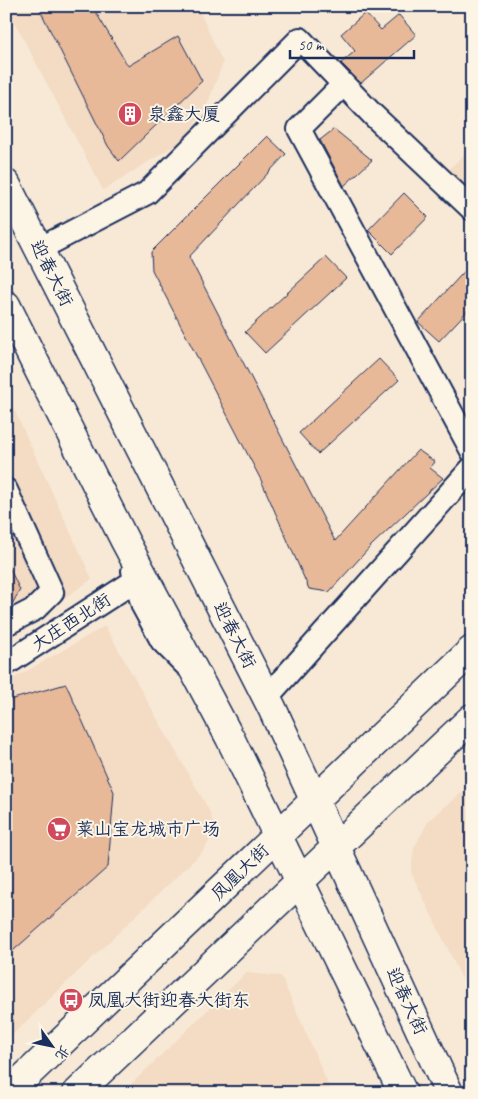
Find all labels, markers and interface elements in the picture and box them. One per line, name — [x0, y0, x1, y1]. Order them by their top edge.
scale bar — [290, 28, 414, 60]
text: 50 m — [298, 36, 325, 55]
building icon: 泉鑫大厦 — [117, 101, 143, 127]
place label: 泉鑫大厦 — [148, 103, 220, 125]
street label: 迎春大街 — [26, 236, 78, 310]
street label: 大庄西北街 — [27, 588, 115, 656]
street label: 迎春大街 — [209, 598, 261, 672]
supermarket icon: 莱山宝龙城市广场 — [46, 816, 72, 842]
place label: 莱山宝龙城市广场 — [76, 818, 220, 840]
street label: 凤凰大街 — [206, 839, 274, 905]
street label: 迎春大街 — [382, 964, 432, 1038]
bus stop icon: 凤凰大街迎春大街东 — [58, 987, 84, 1013]
place label: 凤凰大街迎春大街东 — [88, 989, 250, 1011]
north arrow — [28, 1022, 78, 1072]
text: 北 — [52, 1042, 73, 1063]

